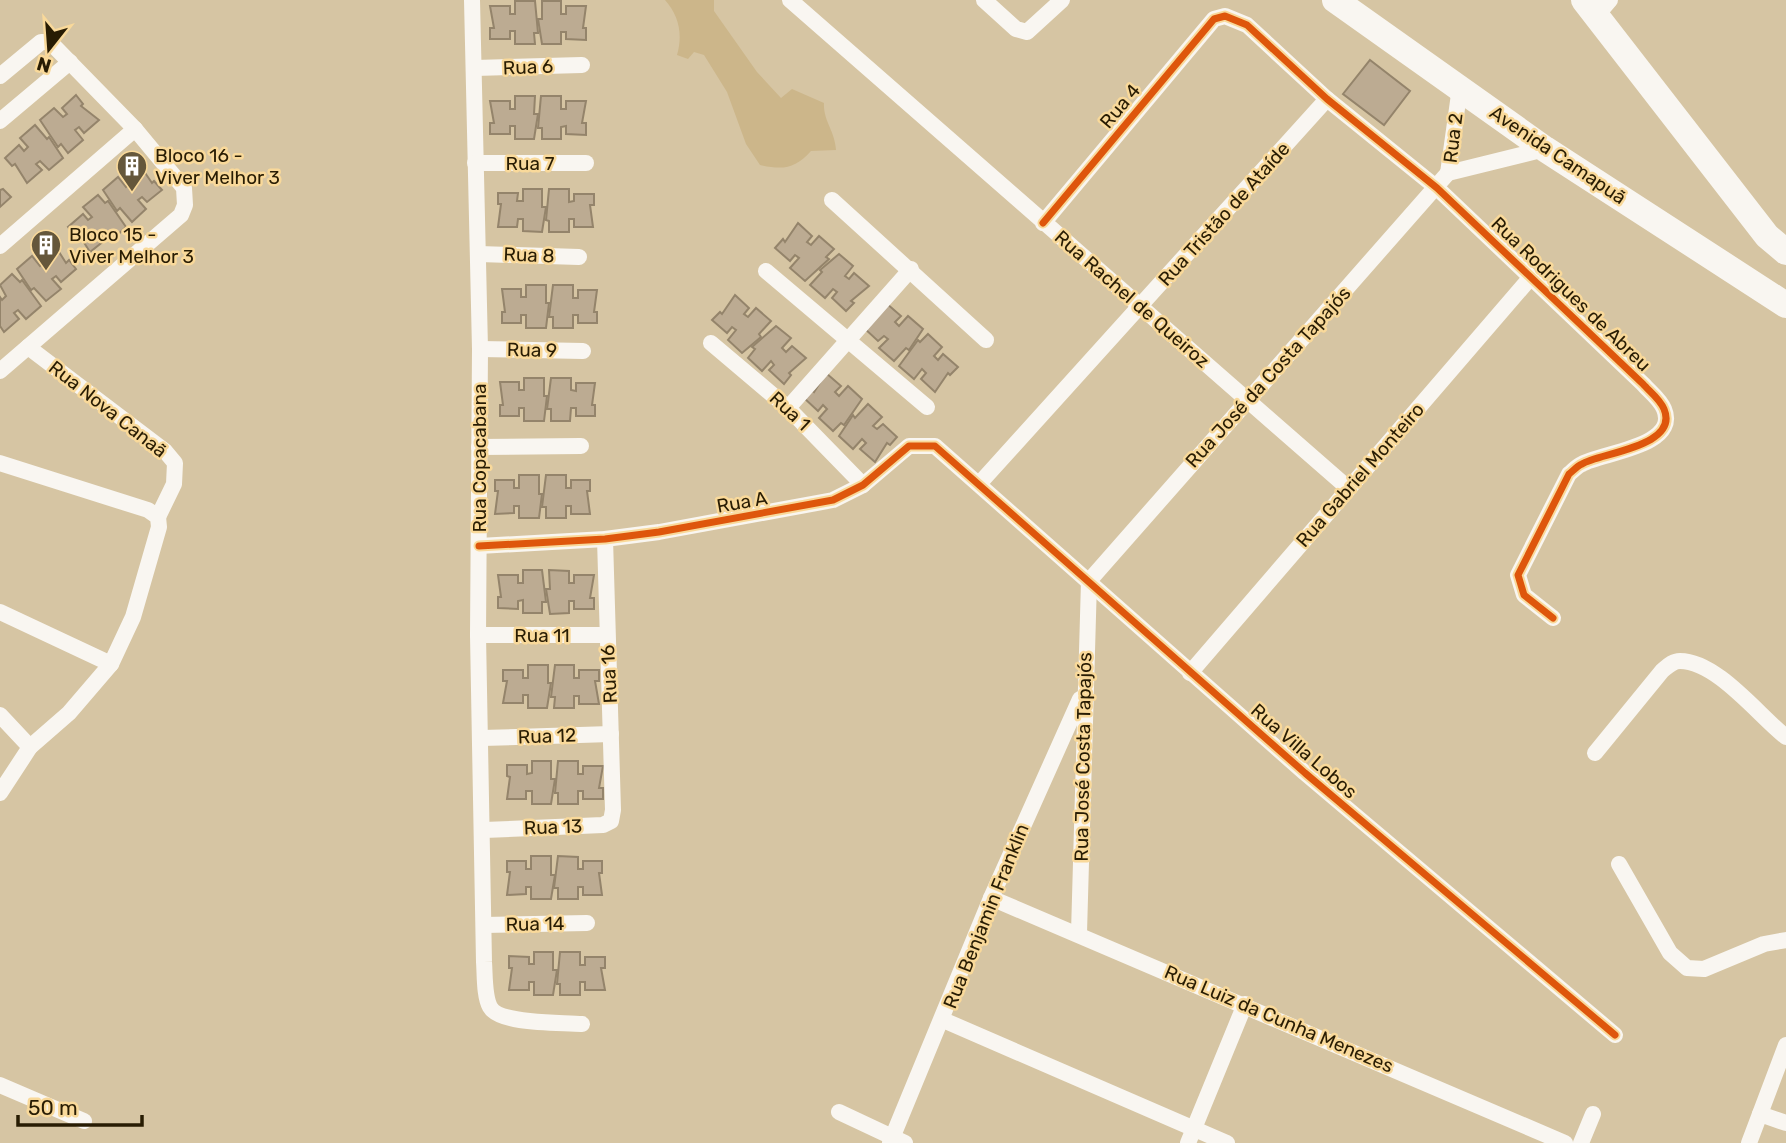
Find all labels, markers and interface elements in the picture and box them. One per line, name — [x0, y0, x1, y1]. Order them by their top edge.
north arrow — [14, 14, 84, 84]
text: N — [34, 52, 54, 78]
street label: Rua 6 — [502, 55, 554, 79]
street label: Rua 4 — [1095, 79, 1145, 133]
street label: Avenida Camapuã — [1486, 101, 1630, 209]
street label: Rua 2 — [1439, 112, 1467, 164]
street label: Rua Tristão de Ataíde — [1153, 137, 1295, 291]
place label: Bloco 16 - Viver Melhor 3 — [155, 144, 280, 189]
building icon: Bloco 16 - Viver Melhor 3 — [115, 149, 149, 193]
street label: Rua 7 — [506, 152, 555, 175]
street label: Rua Rodrigues de Abreu — [1487, 212, 1655, 376]
place label: Bloco 15 - Viver Melhor 3 — [69, 223, 194, 268]
street label: Rua Rachel de Queiroz — [1050, 226, 1214, 372]
building icon: Bloco 15 - Viver Melhor 3 — [29, 228, 63, 272]
street label: Rua 8 — [503, 243, 555, 267]
street label: Rua José da Costa Tapajós — [1181, 282, 1355, 472]
street label: Rua 9 — [507, 338, 557, 362]
street label: Rua Nova Canaã — [44, 356, 172, 462]
street label: Rua Copacabana — [468, 383, 491, 533]
street label: Rua 1 — [765, 387, 815, 435]
street label: Rua Gabriel Monteiro — [1291, 398, 1429, 552]
street label: Rua A — [715, 486, 769, 518]
street label: Rua 11 — [514, 624, 570, 647]
street label: Rua 16 — [596, 644, 622, 704]
street label: Rua José Costa Tapajós — [1070, 652, 1096, 862]
street label: Rua Villa Lobos — [1246, 699, 1362, 803]
street label: Rua 12 — [517, 723, 577, 749]
street label: Rua 13 — [523, 814, 583, 840]
street label: Rua Benjamin Franklin — [938, 820, 1034, 1012]
street label: Rua 14 — [505, 912, 565, 936]
street label: Rua Luiz da Cunha Menezes — [1161, 960, 1397, 1078]
scale bar — [18, 1084, 142, 1128]
text: 50 m — [28, 1095, 78, 1120]

